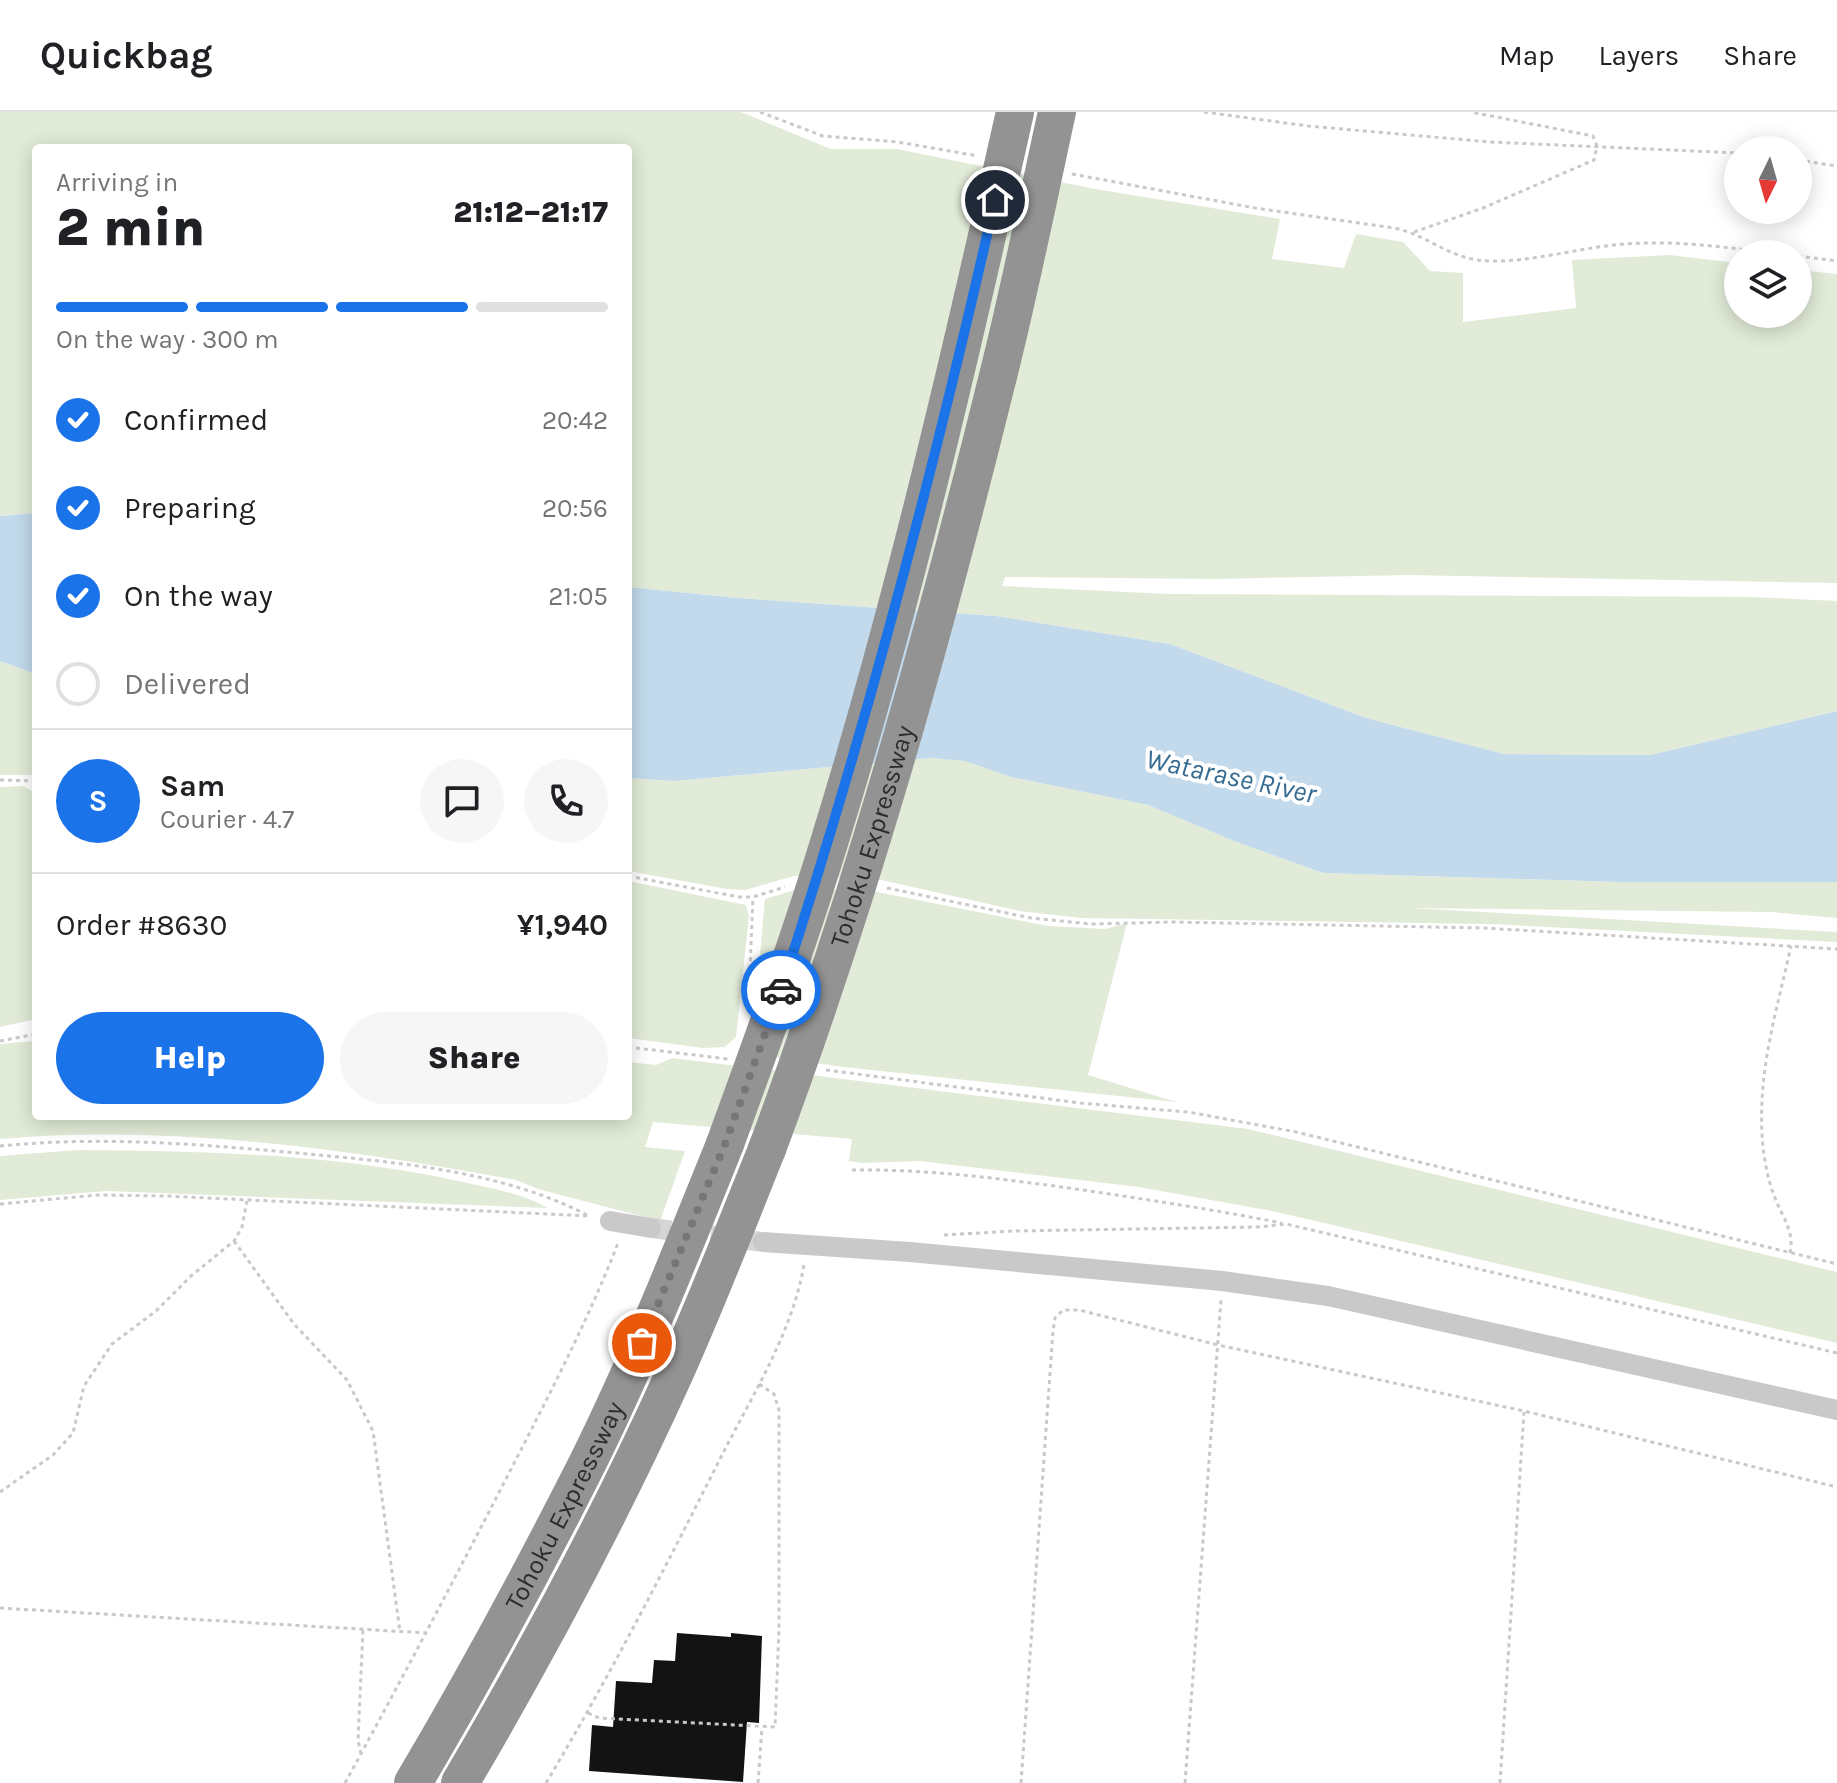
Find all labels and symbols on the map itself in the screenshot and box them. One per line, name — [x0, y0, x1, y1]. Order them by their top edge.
north arrow — [1724, 136, 1812, 224]
pin — [961, 166, 1029, 234]
street label: Tohoku Expressway — [823, 722, 920, 951]
water label: Watarase River — [1143, 742, 1321, 810]
courier — [741, 950, 821, 1030]
pin — [608, 1309, 676, 1377]
street label: Tohoku Expressway — [498, 1396, 630, 1615]

